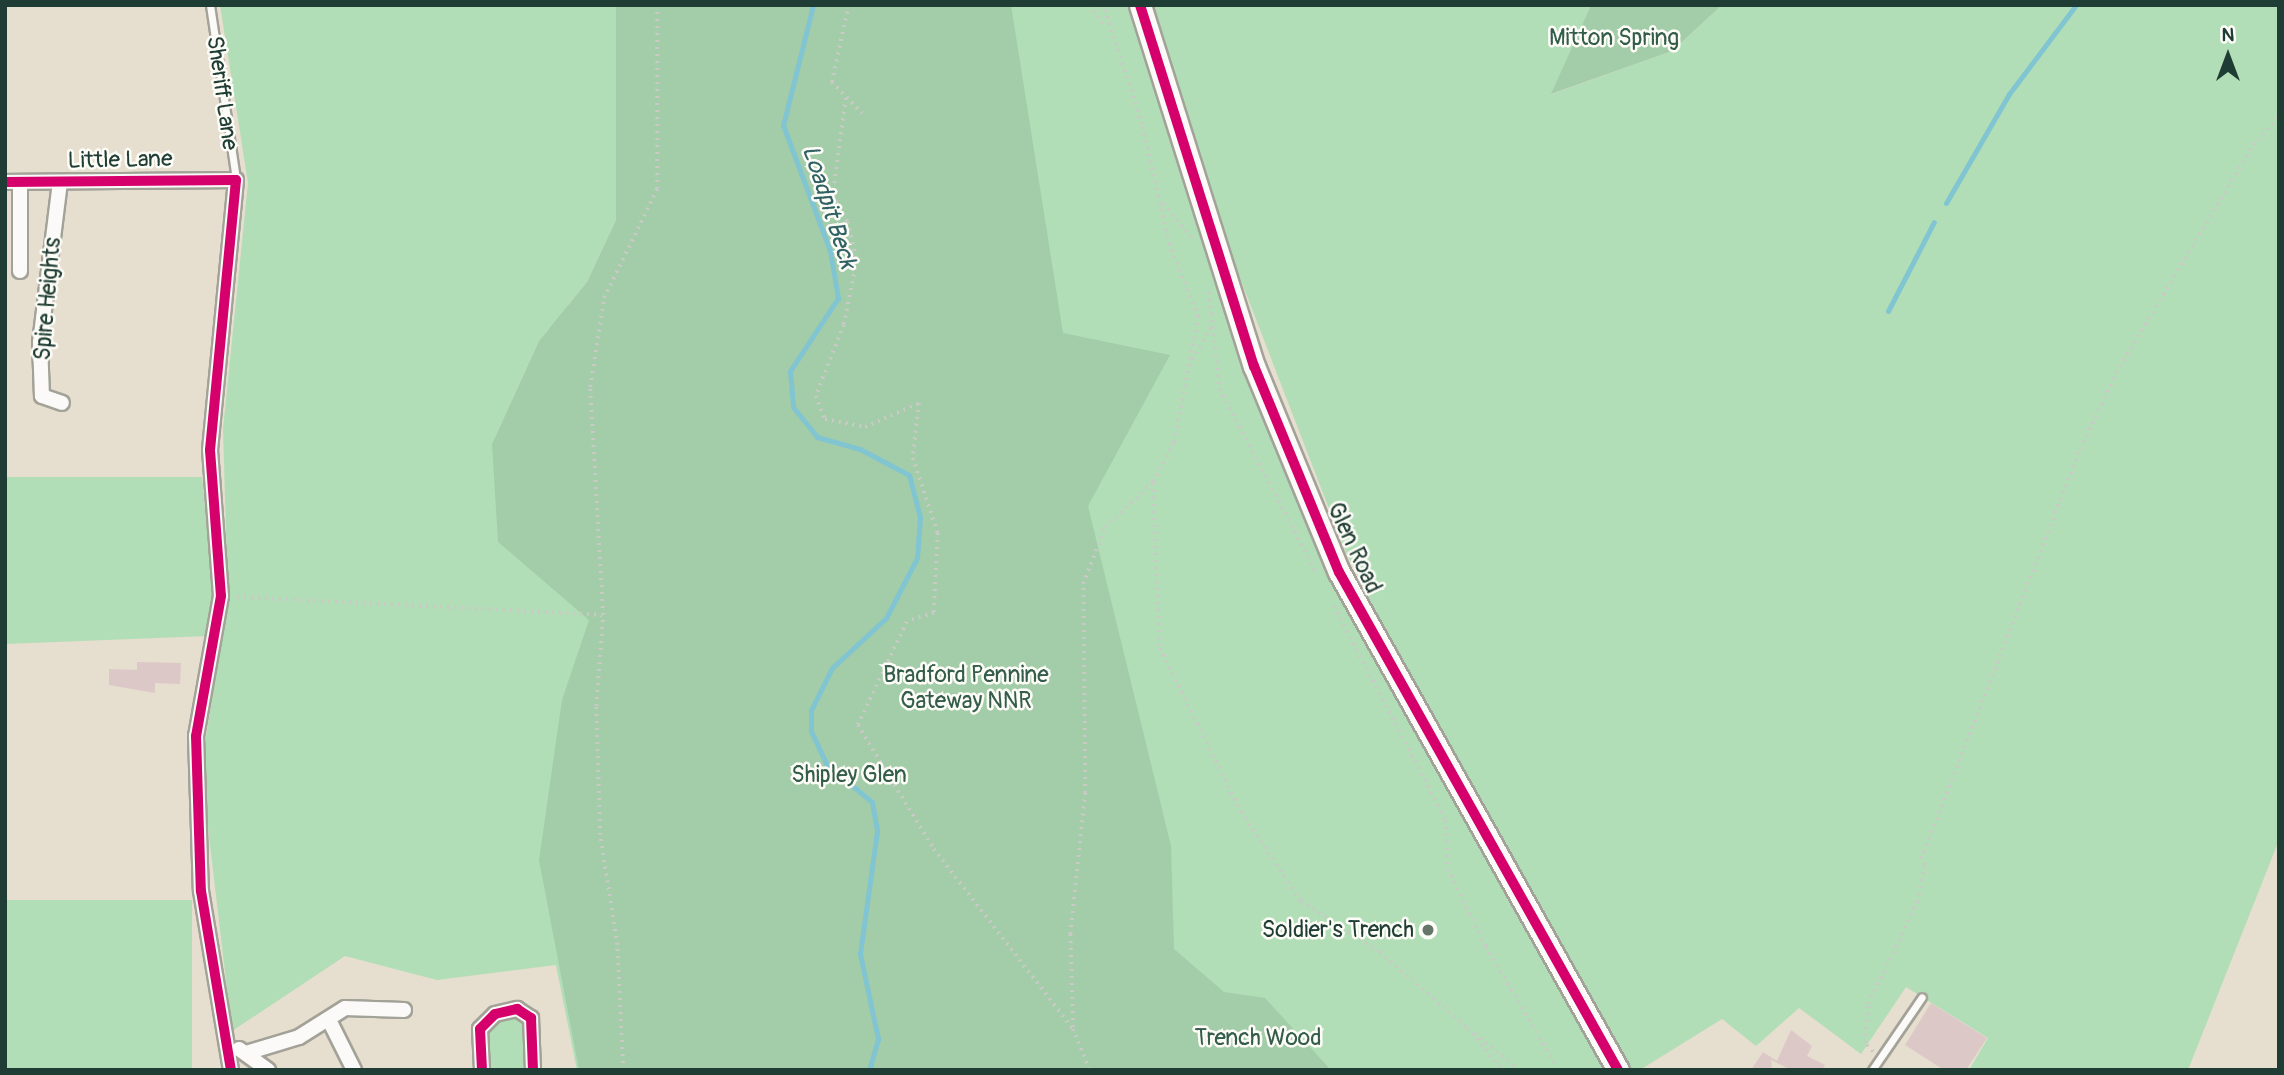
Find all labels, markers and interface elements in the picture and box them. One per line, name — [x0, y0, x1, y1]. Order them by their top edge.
north arrow — [2193, 21, 2263, 91]
text: N — [2222, 23, 2234, 47]
park label: Mitton Spring — [1549, 24, 1679, 52]
street label: Sheriff Lane — [200, 34, 244, 152]
water label: Loadpit Beck — [796, 142, 862, 272]
street label: Little Lane — [67, 145, 173, 175]
street label: Spire Heights — [29, 236, 67, 362]
street label: Glen Road — [1321, 498, 1387, 598]
park label: Bradford Pennine Gateway NNR — [883, 661, 1049, 715]
park label: Shipley Glen — [791, 761, 907, 789]
place label: Soldier's Trench — [1262, 916, 1414, 944]
marker: Soldier's Trench — [1420, 922, 1436, 938]
park label: Trench Wood — [1195, 1024, 1321, 1052]

